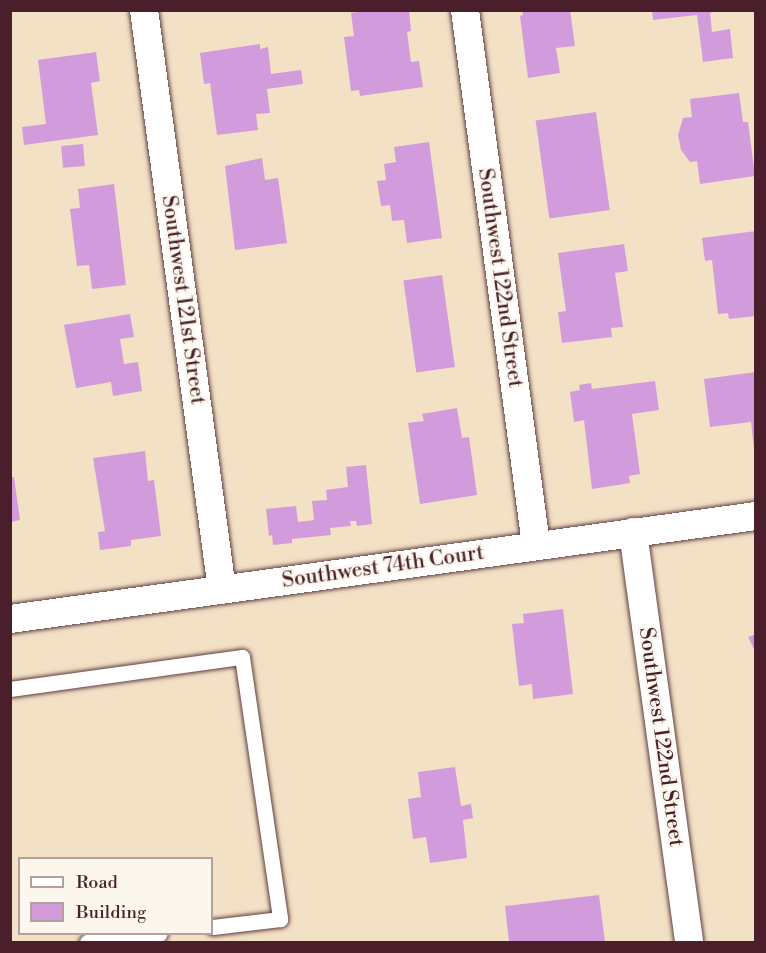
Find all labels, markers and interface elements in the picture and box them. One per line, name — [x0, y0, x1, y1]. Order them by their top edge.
street label: Southwest 122nd Street — [472, 167, 528, 389]
street label: Southwest 121st Street — [156, 194, 210, 406]
street label: Southwest 74th Court — [280, 540, 486, 594]
street label: Southwest 122nd Street — [633, 626, 689, 848]
legend — [18, 857, 213, 935]
text: Road — [76, 871, 118, 894]
text: Building — [76, 901, 146, 924]

